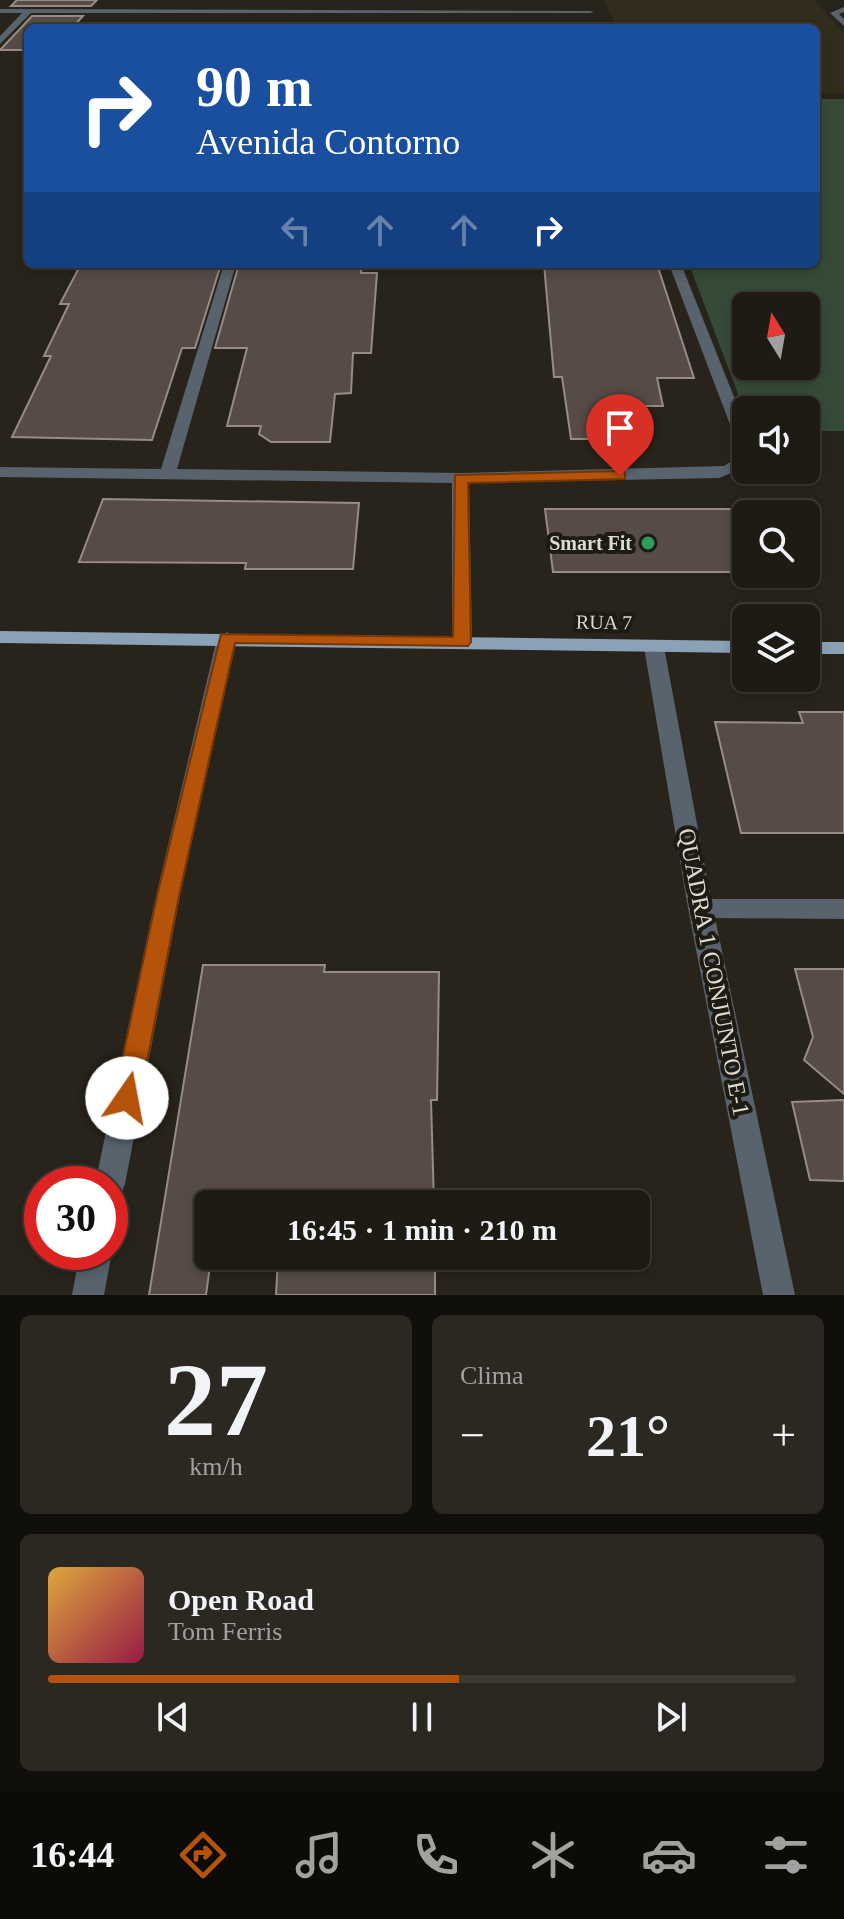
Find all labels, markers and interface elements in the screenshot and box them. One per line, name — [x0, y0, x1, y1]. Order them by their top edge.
icon: right — [64, 56, 168, 160]
text: 90 m — [196, 56, 313, 118]
text: Avenida Contorno — [196, 122, 460, 162]
icon: left — [274, 208, 318, 252]
icon: ahead — [358, 208, 402, 252]
icon: ahead — [442, 208, 486, 252]
icon: right — [526, 208, 570, 252]
north arrow — [732, 292, 820, 380]
map controls — [732, 292, 820, 692]
pin — [586, 394, 654, 476]
button: sound — [732, 396, 820, 484]
icon: arrive — [598, 406, 642, 450]
button: search — [732, 500, 820, 588]
place label: Smart Fit — [549, 532, 632, 554]
marker: Smart Fit — [639, 534, 657, 552]
button: layers — [732, 604, 820, 692]
street label: RUA 7 — [576, 611, 632, 633]
street label: QUADRA 1 CONJUNTO E-1 — [673, 826, 755, 1118]
position arrow — [85, 1056, 169, 1140]
speed limit sign: 30 — [24, 1166, 128, 1270]
text: 16:45 · 1 min · 210 m — [287, 1213, 557, 1246]
text: 27 — [164, 1342, 268, 1457]
text: Clima — [460, 1361, 524, 1390]
text: 21° — [586, 1403, 670, 1469]
text: − — [460, 1411, 485, 1460]
text: + — [771, 1411, 796, 1460]
text: km/h — [189, 1452, 243, 1481]
text: Open Road — [168, 1583, 314, 1616]
text: Tom Ferris — [168, 1617, 282, 1646]
icon: previous — [151, 1695, 195, 1739]
icon: pause — [400, 1695, 444, 1739]
icon: next — [649, 1695, 693, 1739]
icon: directions — [175, 1827, 231, 1883]
icon: music — [291, 1827, 347, 1883]
icon: phone — [408, 1827, 464, 1883]
icon: climate — [525, 1827, 581, 1883]
icon: car — [641, 1827, 697, 1883]
icon: filters — [758, 1827, 814, 1883]
text: 16:44 — [30, 1835, 114, 1875]

